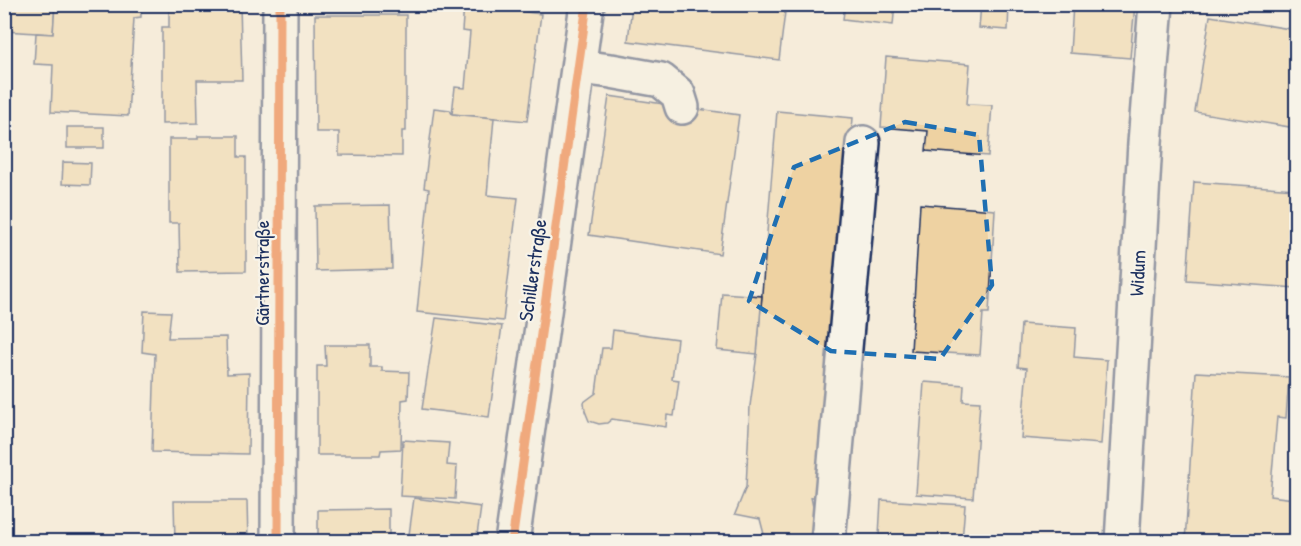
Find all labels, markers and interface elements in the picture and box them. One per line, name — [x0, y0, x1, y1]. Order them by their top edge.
street label: Schillerstraße — [511, 217, 553, 323]
street label: Gärtnerstraße — [248, 220, 275, 326]
street label: Widum — [1122, 249, 1152, 297]

